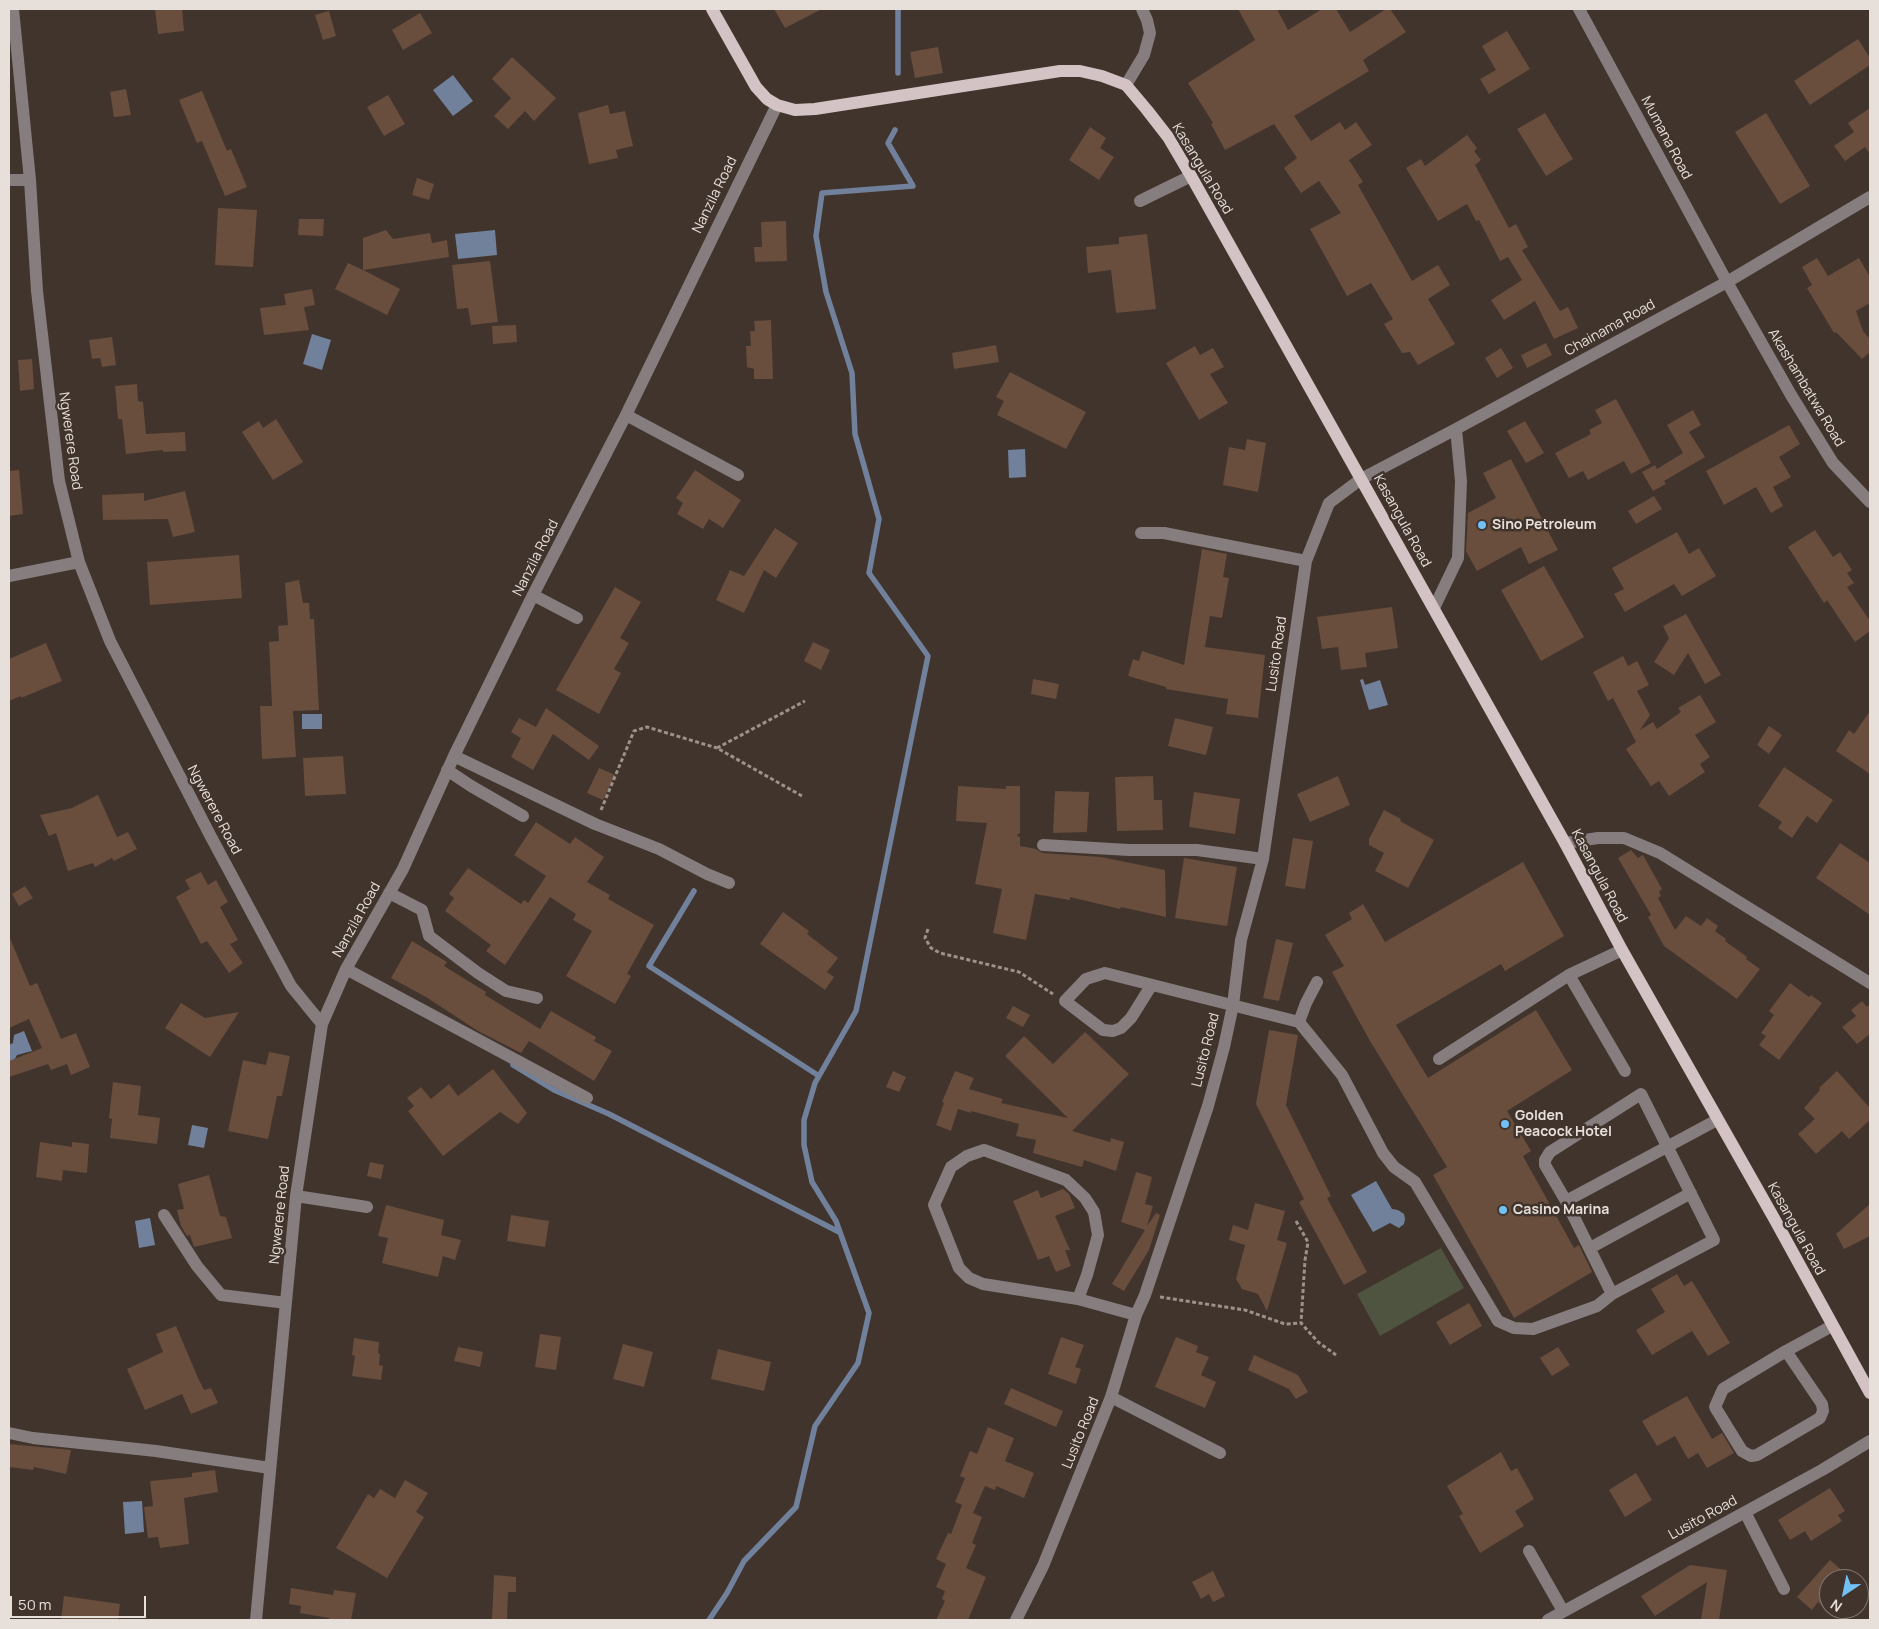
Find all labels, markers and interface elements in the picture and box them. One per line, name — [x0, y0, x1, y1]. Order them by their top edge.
street label: Mumana Road — [1637, 94, 1695, 182]
street label: Kasangula Road — [1168, 120, 1236, 218]
street label: Nanzila Road — [689, 154, 741, 236]
street label: Chainama Road — [1562, 296, 1658, 360]
street label: Akashambatwa Road — [1764, 326, 1848, 450]
street label: Ngwerere Road — [55, 391, 85, 491]
street label: Kasangula Road — [1370, 472, 1434, 570]
street label: Nanzila Road — [510, 517, 562, 599]
place label: Sino Petroleum — [1492, 517, 1596, 533]
marker: Sino Petroleum — [1476, 519, 1488, 531]
street label: Lusito Road — [1263, 615, 1291, 693]
street label: Ngwerere Road — [183, 762, 245, 858]
street label: Kasangula Road — [1567, 827, 1631, 925]
street label: Nanzila Road — [329, 879, 385, 961]
street label: Lusito Road — [1189, 1011, 1223, 1089]
place label: Golden Peacock Hotel — [1515, 1108, 1612, 1140]
marker: Golden Peacock Hotel — [1499, 1118, 1511, 1130]
street label: Ngwerere Road — [266, 1165, 294, 1265]
street label: Kasangula Road — [1764, 1180, 1828, 1278]
place label: Casino Marina — [1513, 1202, 1609, 1218]
marker: Casino Marina — [1497, 1204, 1509, 1216]
street label: Lusito Road — [1059, 1395, 1103, 1471]
street label: Lusito Road — [1666, 1492, 1740, 1544]
north arrow — [1819, 1569, 1869, 1619]
scale bar — [12, 1586, 149, 1618]
text: 50 m — [18, 1594, 52, 1615]
text: N — [1826, 1595, 1845, 1617]

